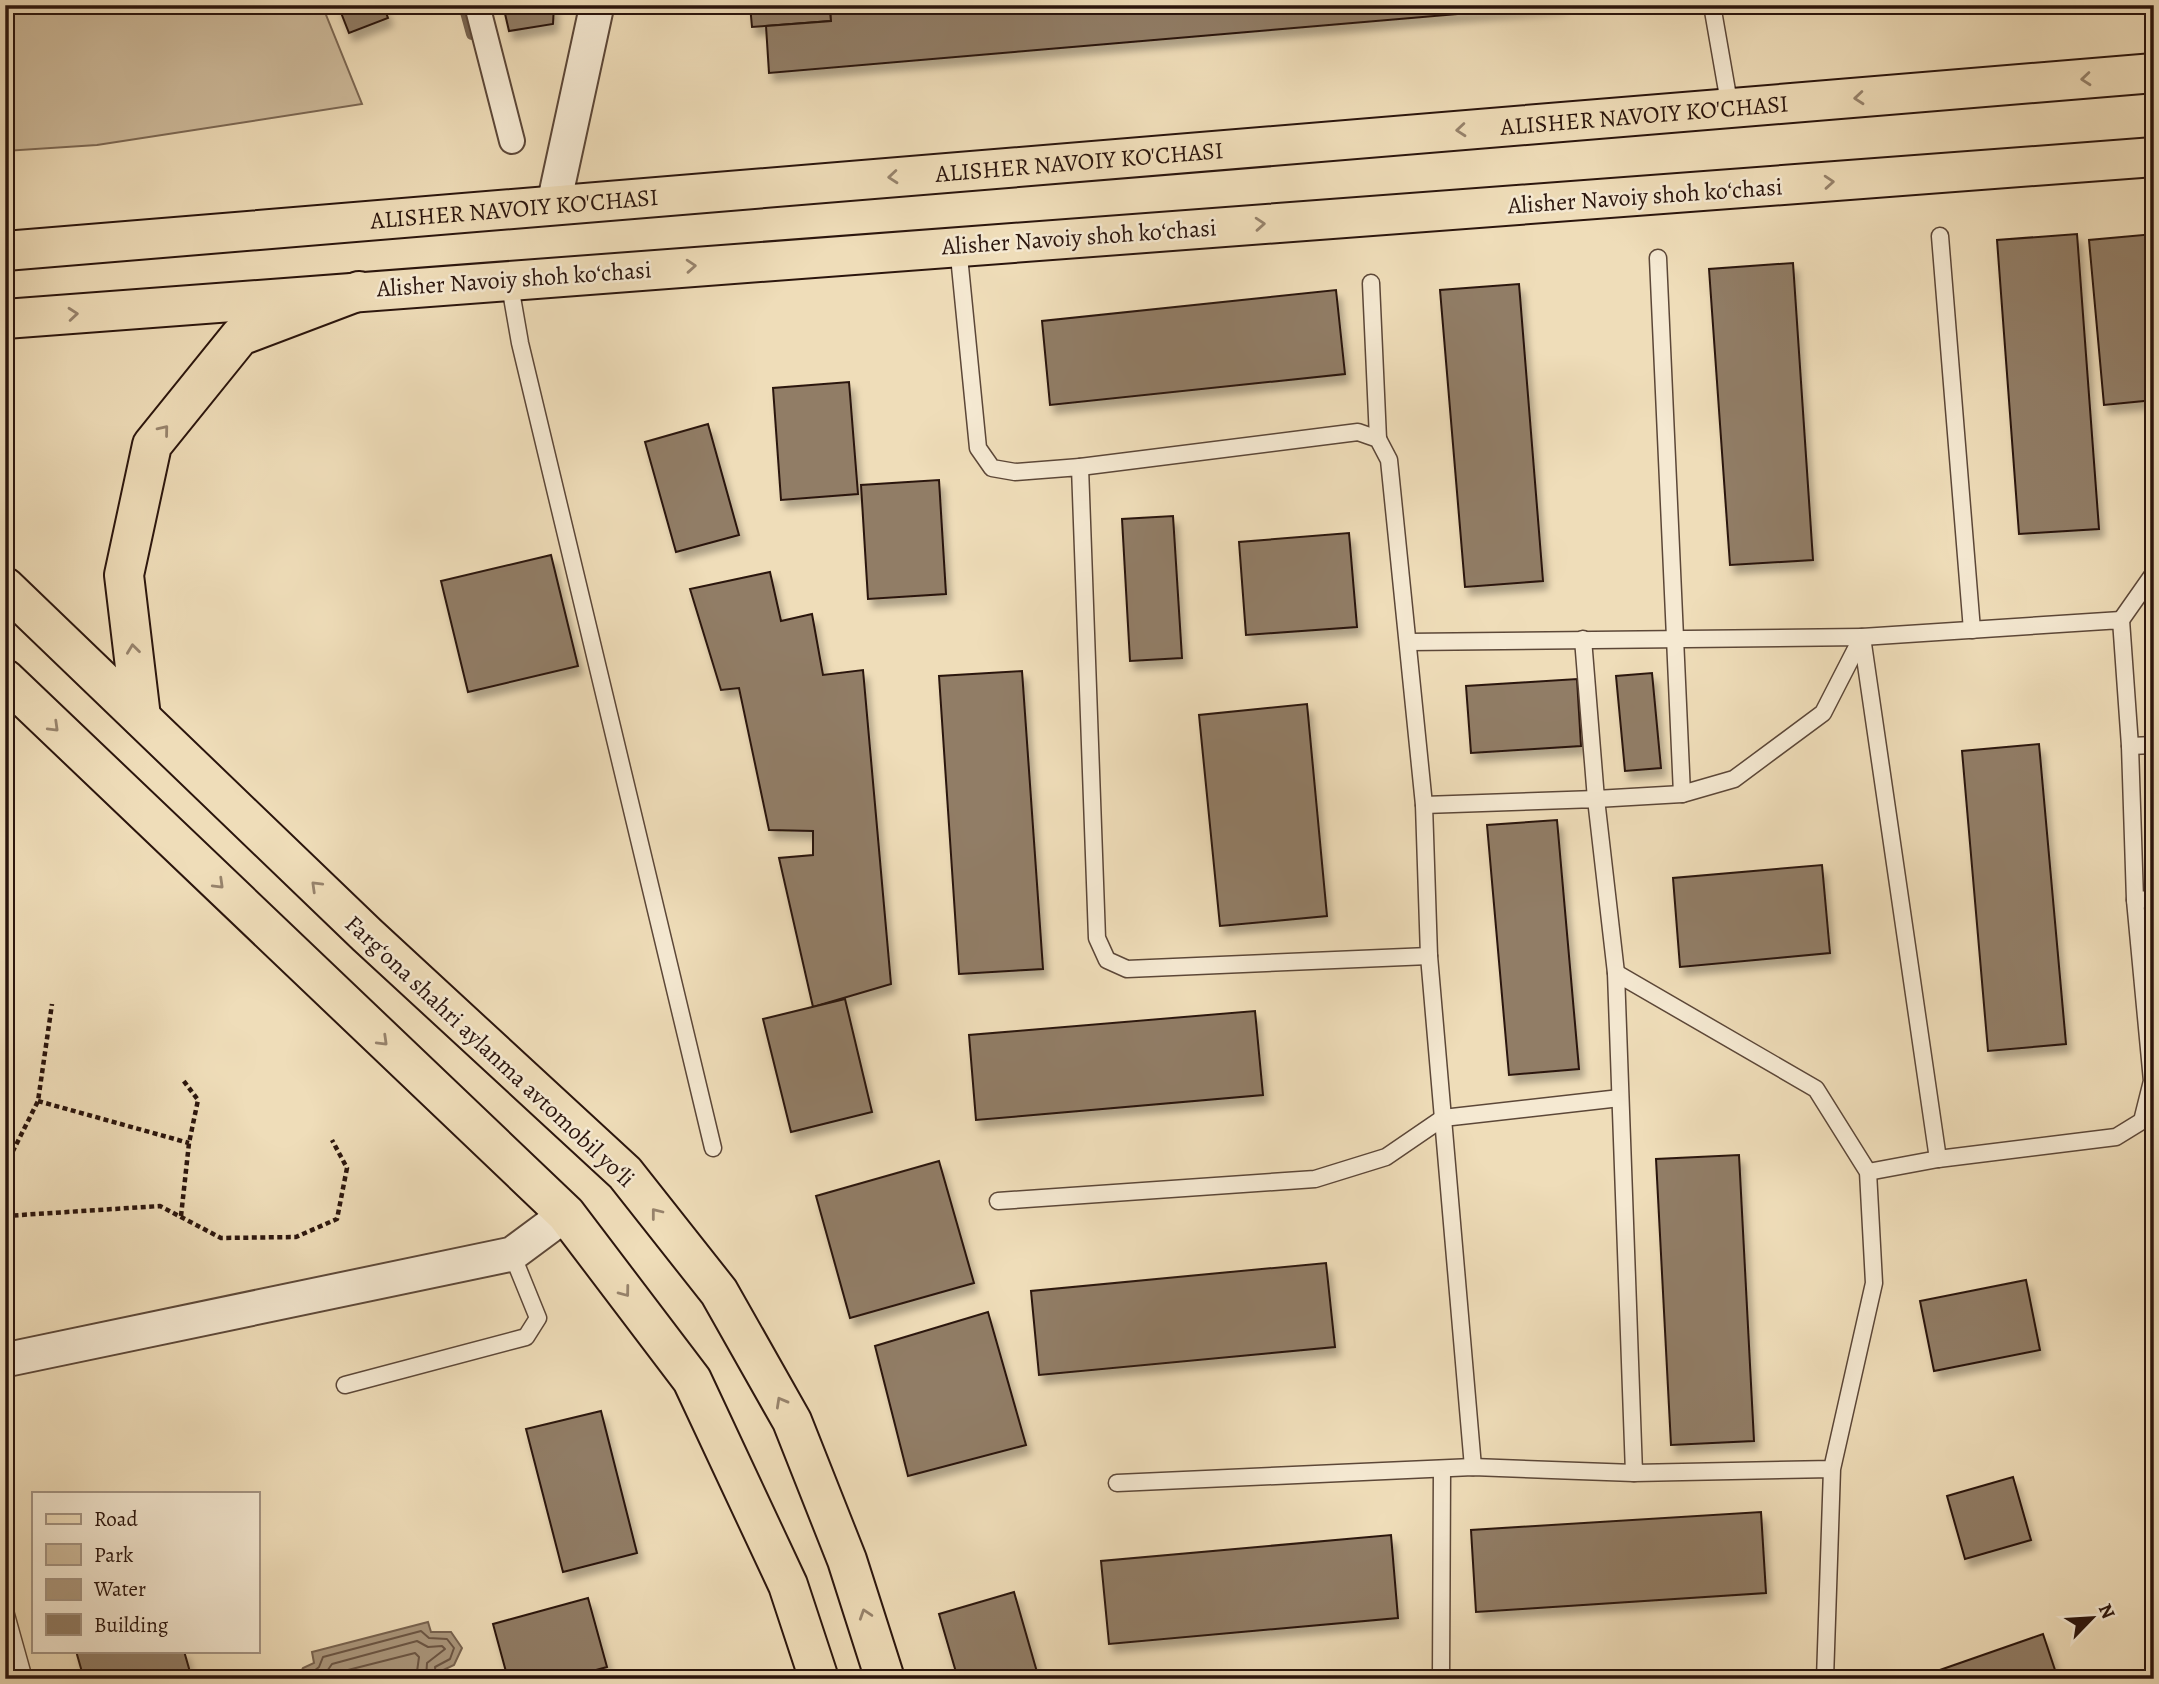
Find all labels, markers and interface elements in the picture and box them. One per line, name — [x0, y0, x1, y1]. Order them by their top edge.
one-way arrow — [2080, 71, 2091, 86]
street label: ALISHER NAVOIY KO'CHASI — [1498, 87, 1790, 143]
one-way arrow — [1853, 90, 1864, 105]
one-way arrow — [1456, 122, 1467, 137]
street label: ALISHER NAVOIY KO'CHASI — [933, 134, 1225, 190]
one-way arrow — [887, 169, 898, 184]
street label: Alisher Navoiy shoh koʻchasi — [1505, 170, 1784, 222]
one-way arrow — [1824, 175, 1835, 190]
street label: ALISHER NAVOIY KO'CHASI — [368, 181, 660, 237]
street label: Alisher Navoiy shoh koʻchasi — [939, 211, 1218, 263]
one-way arrow — [1255, 217, 1266, 232]
street label: Alisher Navoiy shoh koʻchasi — [374, 253, 653, 305]
one-way arrow — [686, 259, 697, 274]
one-way arrow — [68, 307, 79, 322]
one-way arrow — [156, 425, 169, 437]
one-way arrow — [126, 644, 141, 655]
one-way arrow — [46, 718, 59, 731]
one-way arrow — [210, 875, 223, 888]
one-way arrow — [311, 881, 324, 894]
street label: Fargʻona shahri aylanma avtomobil yoʻli — [338, 908, 642, 1194]
one-way arrow — [375, 1032, 388, 1045]
one-way arrow — [652, 1208, 665, 1221]
one-way arrow — [617, 1285, 630, 1297]
one-way arrow — [776, 1397, 789, 1410]
legend — [32, 1492, 259, 1652]
text: Road — [94, 1505, 138, 1533]
text: Park — [94, 1541, 134, 1569]
text: Water — [93, 1575, 146, 1603]
north arrow — [2058, 1582, 2128, 1652]
text: N — [2092, 1599, 2121, 1623]
one-way arrow — [858, 1608, 873, 1620]
text: Building — [94, 1611, 169, 1639]

